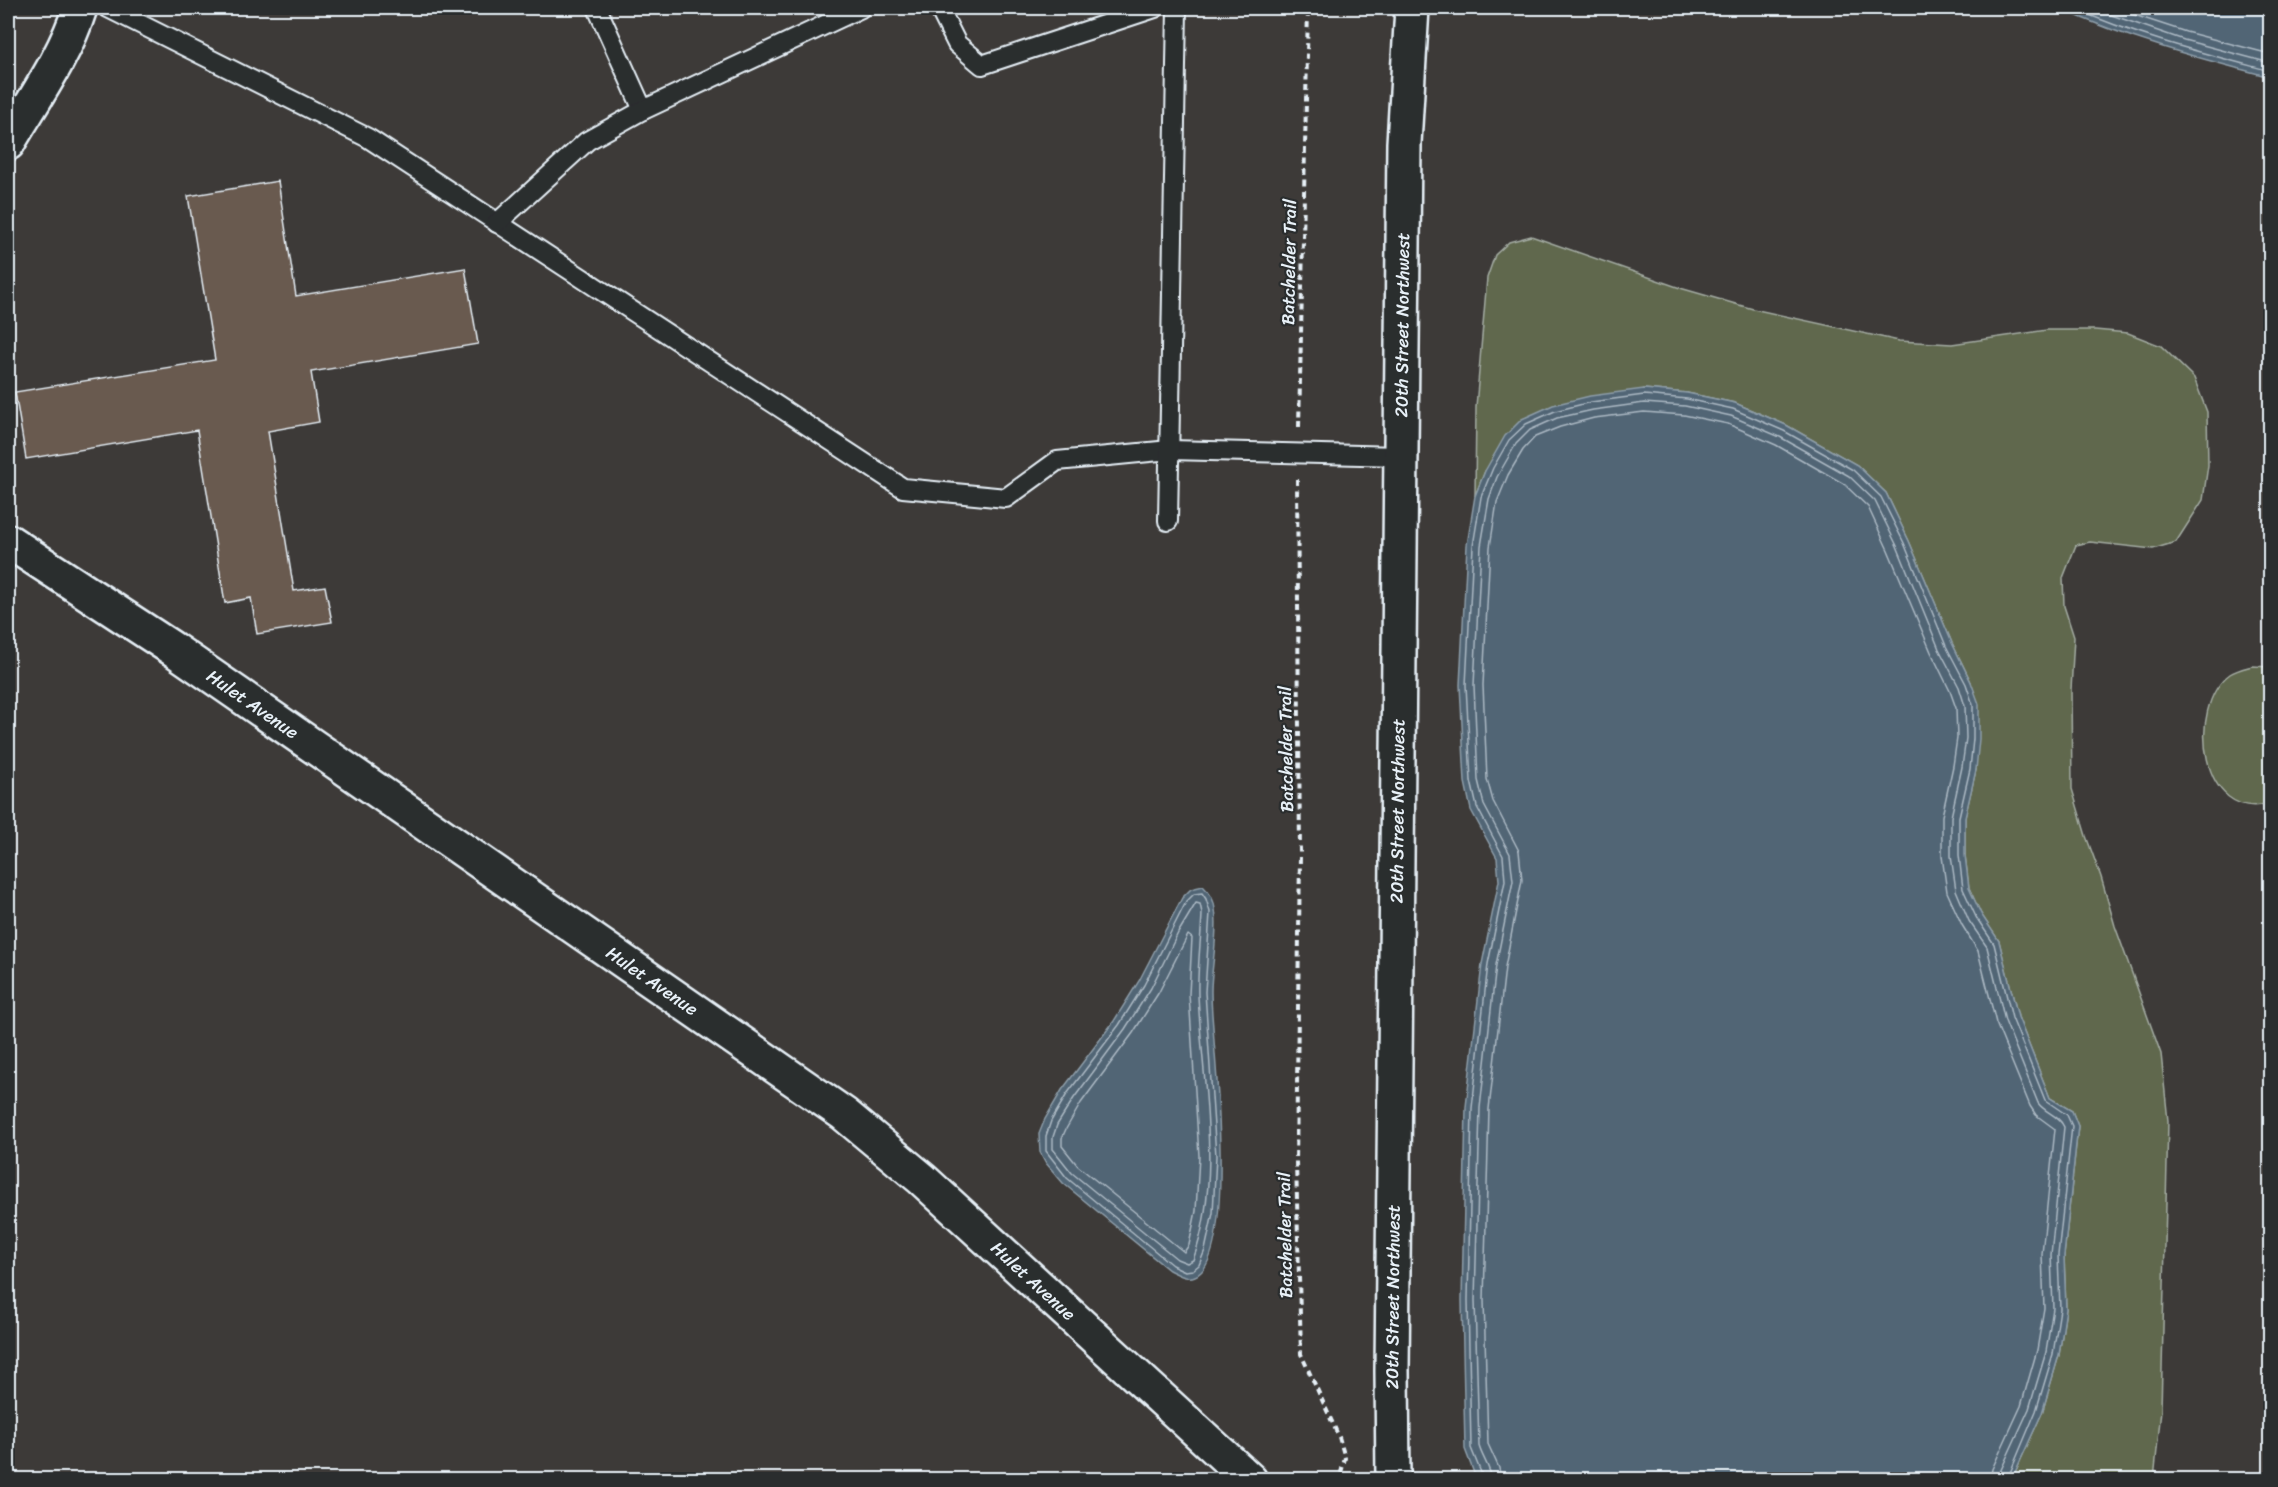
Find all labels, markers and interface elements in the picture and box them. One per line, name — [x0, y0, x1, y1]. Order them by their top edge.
street label: Batchelder Trail — [1272, 198, 1306, 325]
street label: 20th Street Northwest — [1385, 232, 1419, 418]
street label: Hulet Avenue — [200, 661, 306, 748]
street label: Batchelder Trail — [1269, 685, 1303, 812]
street label: 20th Street Northwest — [1381, 718, 1414, 904]
street label: Hulet Avenue — [599, 937, 705, 1025]
street label: Batchelder Trail — [1268, 1171, 1302, 1298]
street label: 20th Street Northwest — [1376, 1204, 1410, 1390]
street label: Hulet Avenue — [983, 1233, 1083, 1329]

